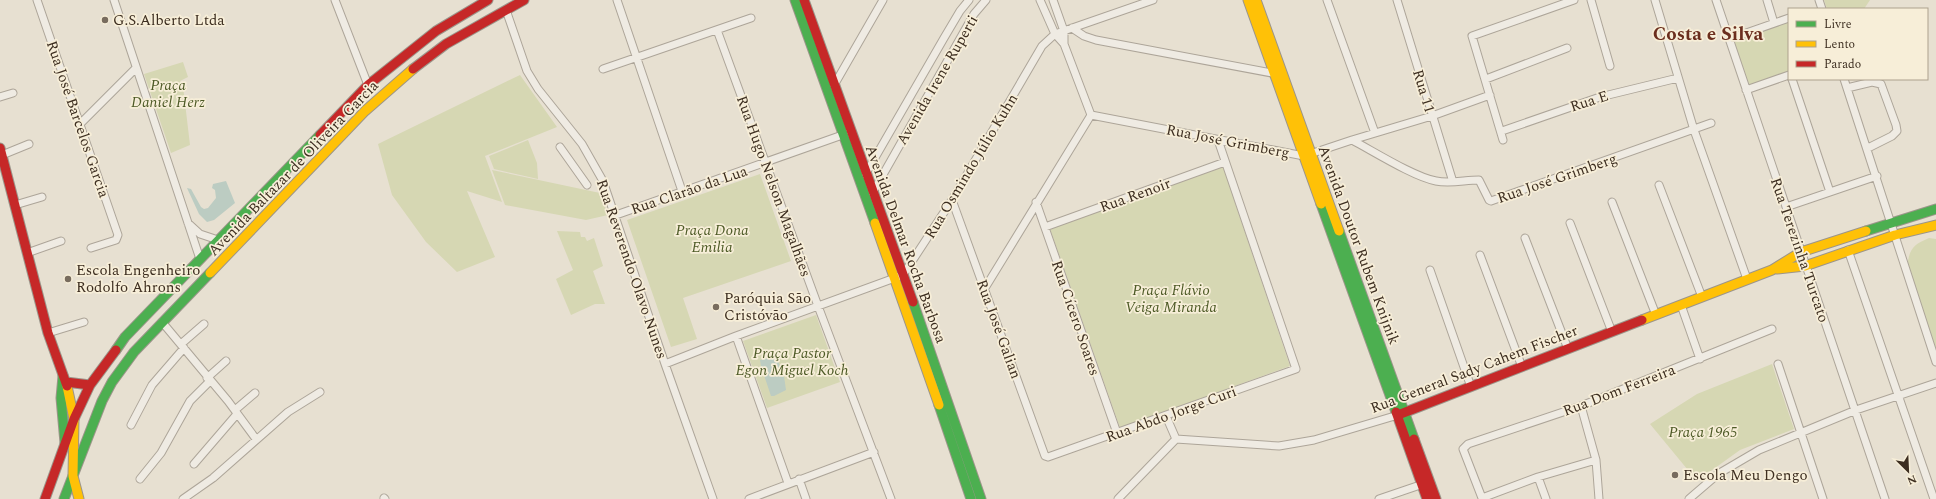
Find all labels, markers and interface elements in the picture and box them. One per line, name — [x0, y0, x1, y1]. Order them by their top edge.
legend — [1788, 8, 1928, 80]
place label: G.S.Alberto Ltda — [113, 9, 225, 32]
street label: Avenida Irene Ruperti — [891, 11, 984, 150]
marker: G.S.Alberto Ltda — [100, 15, 110, 25]
text: Livre — [1824, 15, 1852, 34]
district label: Costa e Silva — [1653, 20, 1763, 49]
text: Lento — [1824, 35, 1855, 54]
street label: Rua José Barcelos Garcia — [40, 37, 115, 202]
text: Parado — [1824, 55, 1861, 74]
street label: Rua 11 — [1406, 67, 1441, 116]
park label: Praça Daniel Herz — [131, 74, 205, 114]
street label: Avenida Baltazar de Oliveira Garcia — [203, 75, 384, 262]
street label: Rua E — [1567, 84, 1611, 118]
street label: Rua Osmindo Júlio Kuhn — [919, 89, 1024, 243]
street label: Rua Hugo Nelson Magalhães — [730, 92, 817, 280]
street label: Rua José Grimberg — [1164, 118, 1292, 165]
street label: Avenida Delmar Rocha Barbosa — [859, 142, 952, 347]
street label: Avenida Doutor Rubem Knijnik — [1312, 142, 1405, 348]
street label: Rua José Grimberg — [1494, 147, 1620, 210]
street label: Rua Clarão da Lua — [628, 160, 751, 221]
street label: Rua Renoir — [1096, 172, 1174, 219]
street label: Rua Terezinha Turcato — [1764, 175, 1835, 326]
street label: Rua Reverendo Olavo Nunes — [590, 176, 673, 362]
park label: Praça Dona Emilia — [675, 219, 749, 259]
street label: Rua Cícero Soares — [1045, 257, 1106, 379]
place label: Escola Engenheiro Rodolfo Ahrons — [76, 259, 200, 299]
marker: Escola Engenheiro Rodolfo Ahrons — [63, 274, 73, 284]
street label: Rua José Galian — [970, 276, 1027, 382]
park label: Praça Flávio Veiga Miranda — [1125, 279, 1217, 319]
place label: Paróquia São Cristóvão — [724, 287, 811, 327]
marker: Paróquia São Cristóvão — [711, 302, 721, 312]
street label: Rua General Sady Cahem Fischer — [1367, 319, 1581, 420]
park label: Praça Pastor Egon Miguel Koch — [736, 342, 849, 382]
street label: Rua Dom Ferreira — [1559, 358, 1680, 423]
street label: Rua Abdo Jorge Curi — [1103, 380, 1240, 449]
park label: Praça 1965 — [1668, 421, 1738, 444]
north arrow — [1888, 451, 1928, 491]
place label: Escola Meu Dengo — [1683, 464, 1808, 487]
marker: Escola Meu Dengo — [1670, 470, 1680, 480]
text: N — [1904, 470, 1919, 489]

